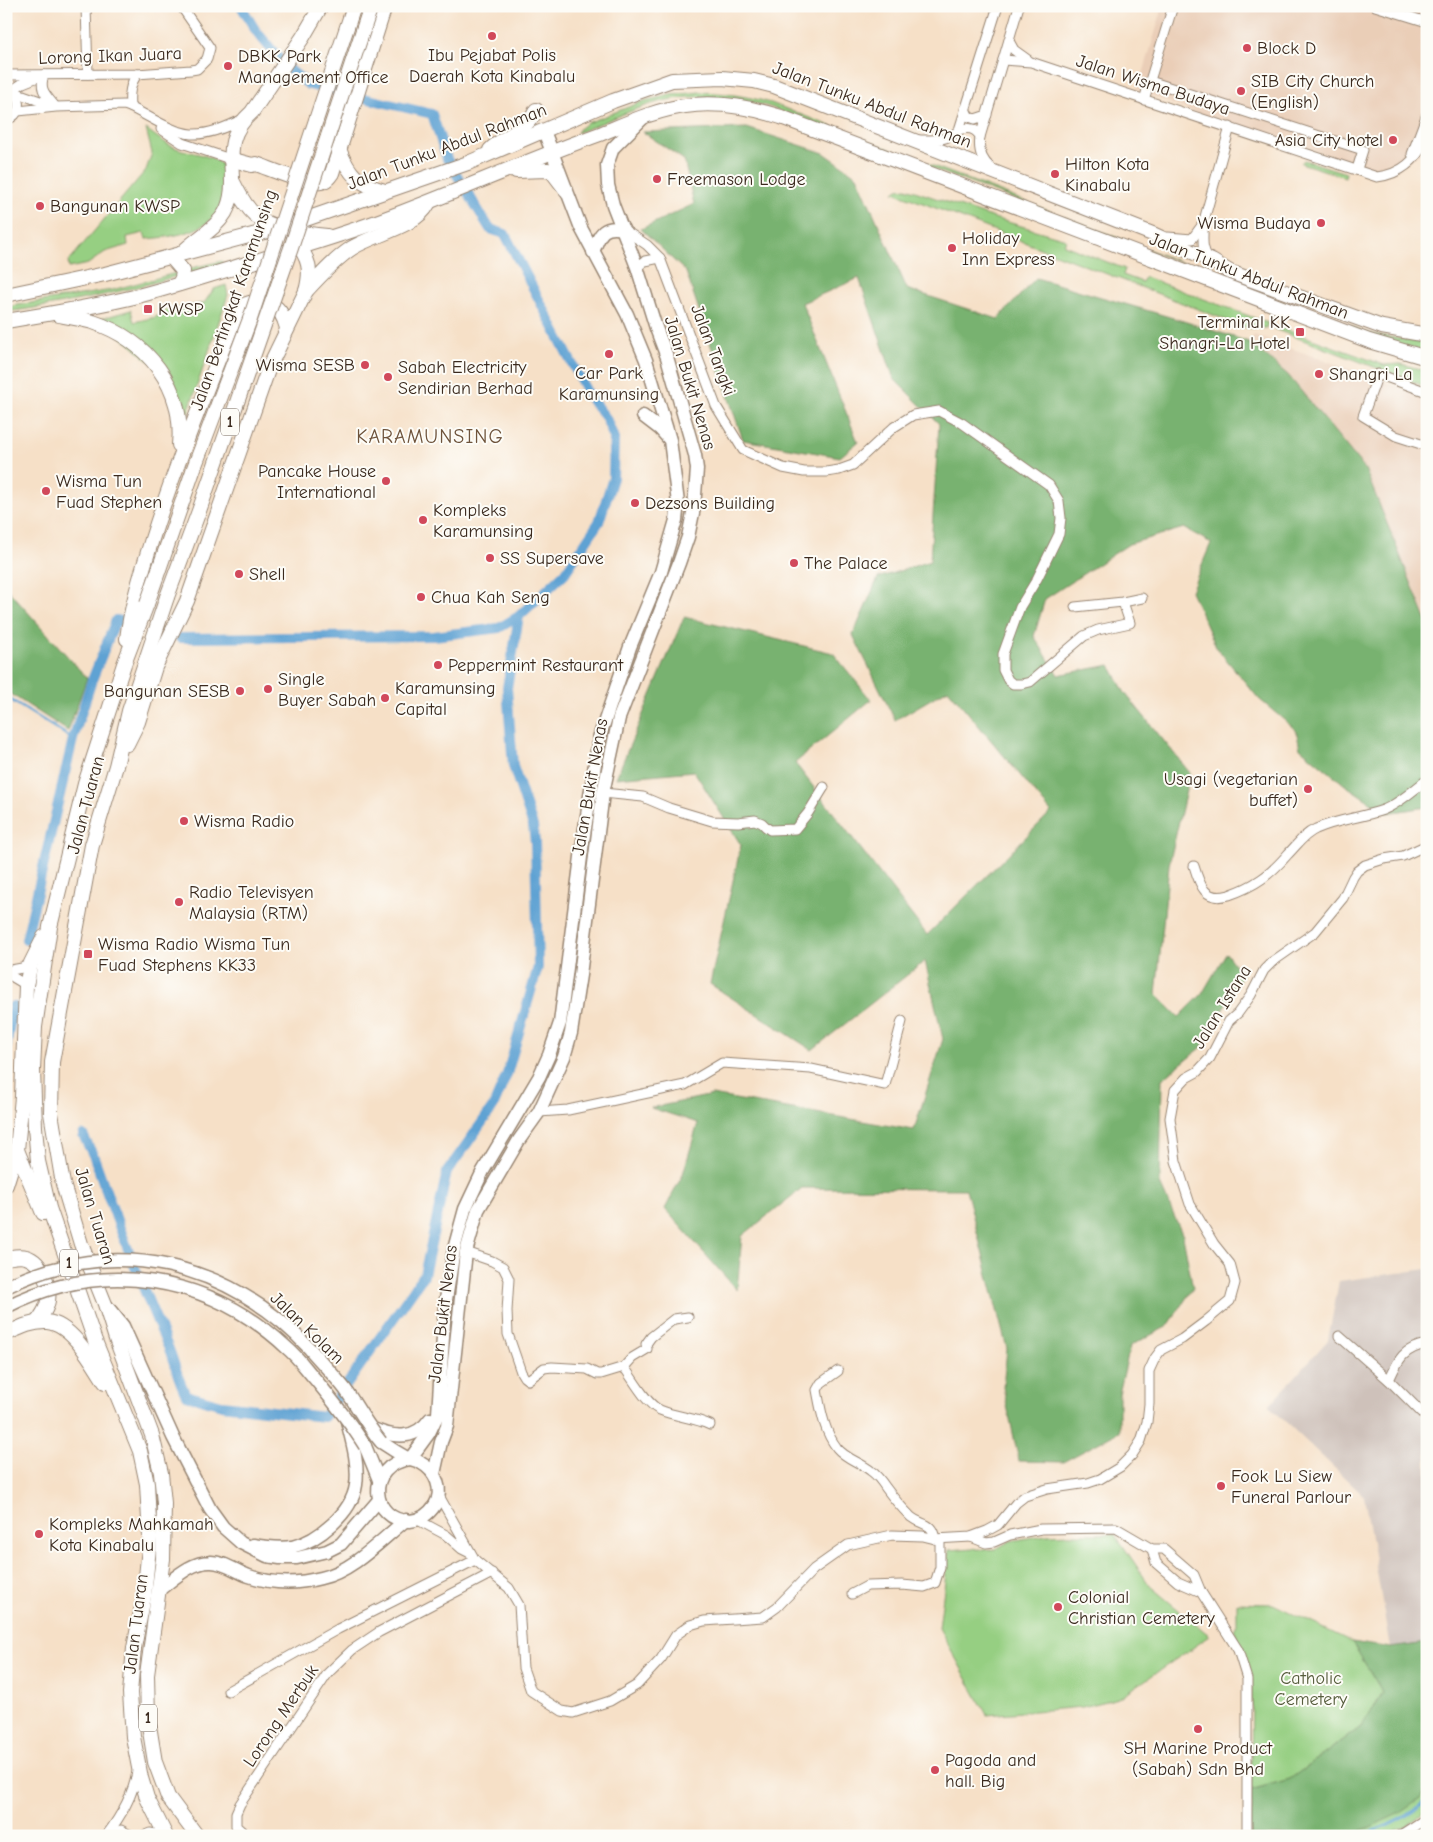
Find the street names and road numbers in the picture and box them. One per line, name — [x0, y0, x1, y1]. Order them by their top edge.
street label: Lorong Ikan Juara — [38, 43, 182, 69]
street label: Jalan Wisma Budaya — [1074, 50, 1232, 120]
street label: Jalan Tunku Abdul Rahman — [769, 57, 975, 153]
street label: Jalan Tunku Abdul Rahman — [344, 99, 550, 195]
street label: Jalan Bertingkat Karamunsing — [186, 187, 282, 413]
street label: Jalan Tunku Abdul Rahman — [1146, 228, 1352, 324]
street label: Jalan Tangki — [686, 301, 740, 399]
street label: Jalan Bukit Nenas — [660, 314, 720, 452]
road number: 1 — [221, 408, 239, 436]
street label: Jalan Bukit Nenas — [568, 717, 612, 857]
street label: Jalan Tuaran — [63, 754, 109, 856]
street label: Jalan Istana — [1188, 961, 1256, 1053]
street label: Jalan Tuaran — [70, 1165, 120, 1267]
street label: Jalan Bukit Nenas — [424, 1244, 462, 1384]
road number: 1 — [60, 1250, 78, 1276]
street label: Jalan Kolam — [266, 1288, 348, 1368]
street label: Jalan Tuaran — [119, 1573, 153, 1675]
street label: Lorong Merbuk — [239, 1661, 323, 1771]
road number: 1 — [139, 1705, 157, 1732]

